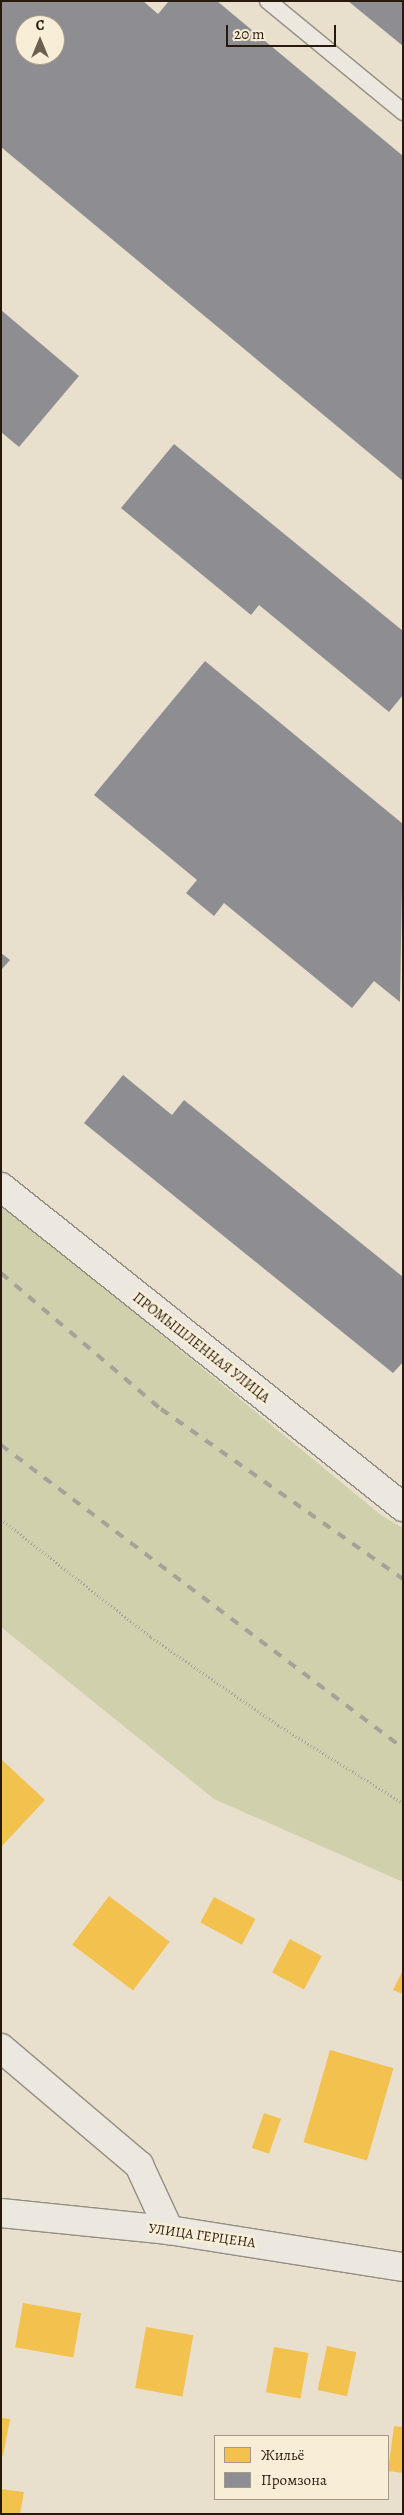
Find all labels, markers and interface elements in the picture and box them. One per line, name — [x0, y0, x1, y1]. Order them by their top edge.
north arrow — [15, 15, 65, 65]
scale bar — [229, 15, 339, 47]
text: С — [36, 16, 44, 35]
text: 20 m — [234, 24, 265, 44]
street label: ПРОМЫШЛЕННАЯ УЛИЦА — [129, 1289, 273, 1407]
street label: УЛИЦА ГЕРЦЕНА — [147, 2220, 257, 2252]
legend — [214, 2435, 389, 2500]
text: Жильё — [261, 2445, 304, 2465]
text: Промзона — [261, 2470, 327, 2490]

